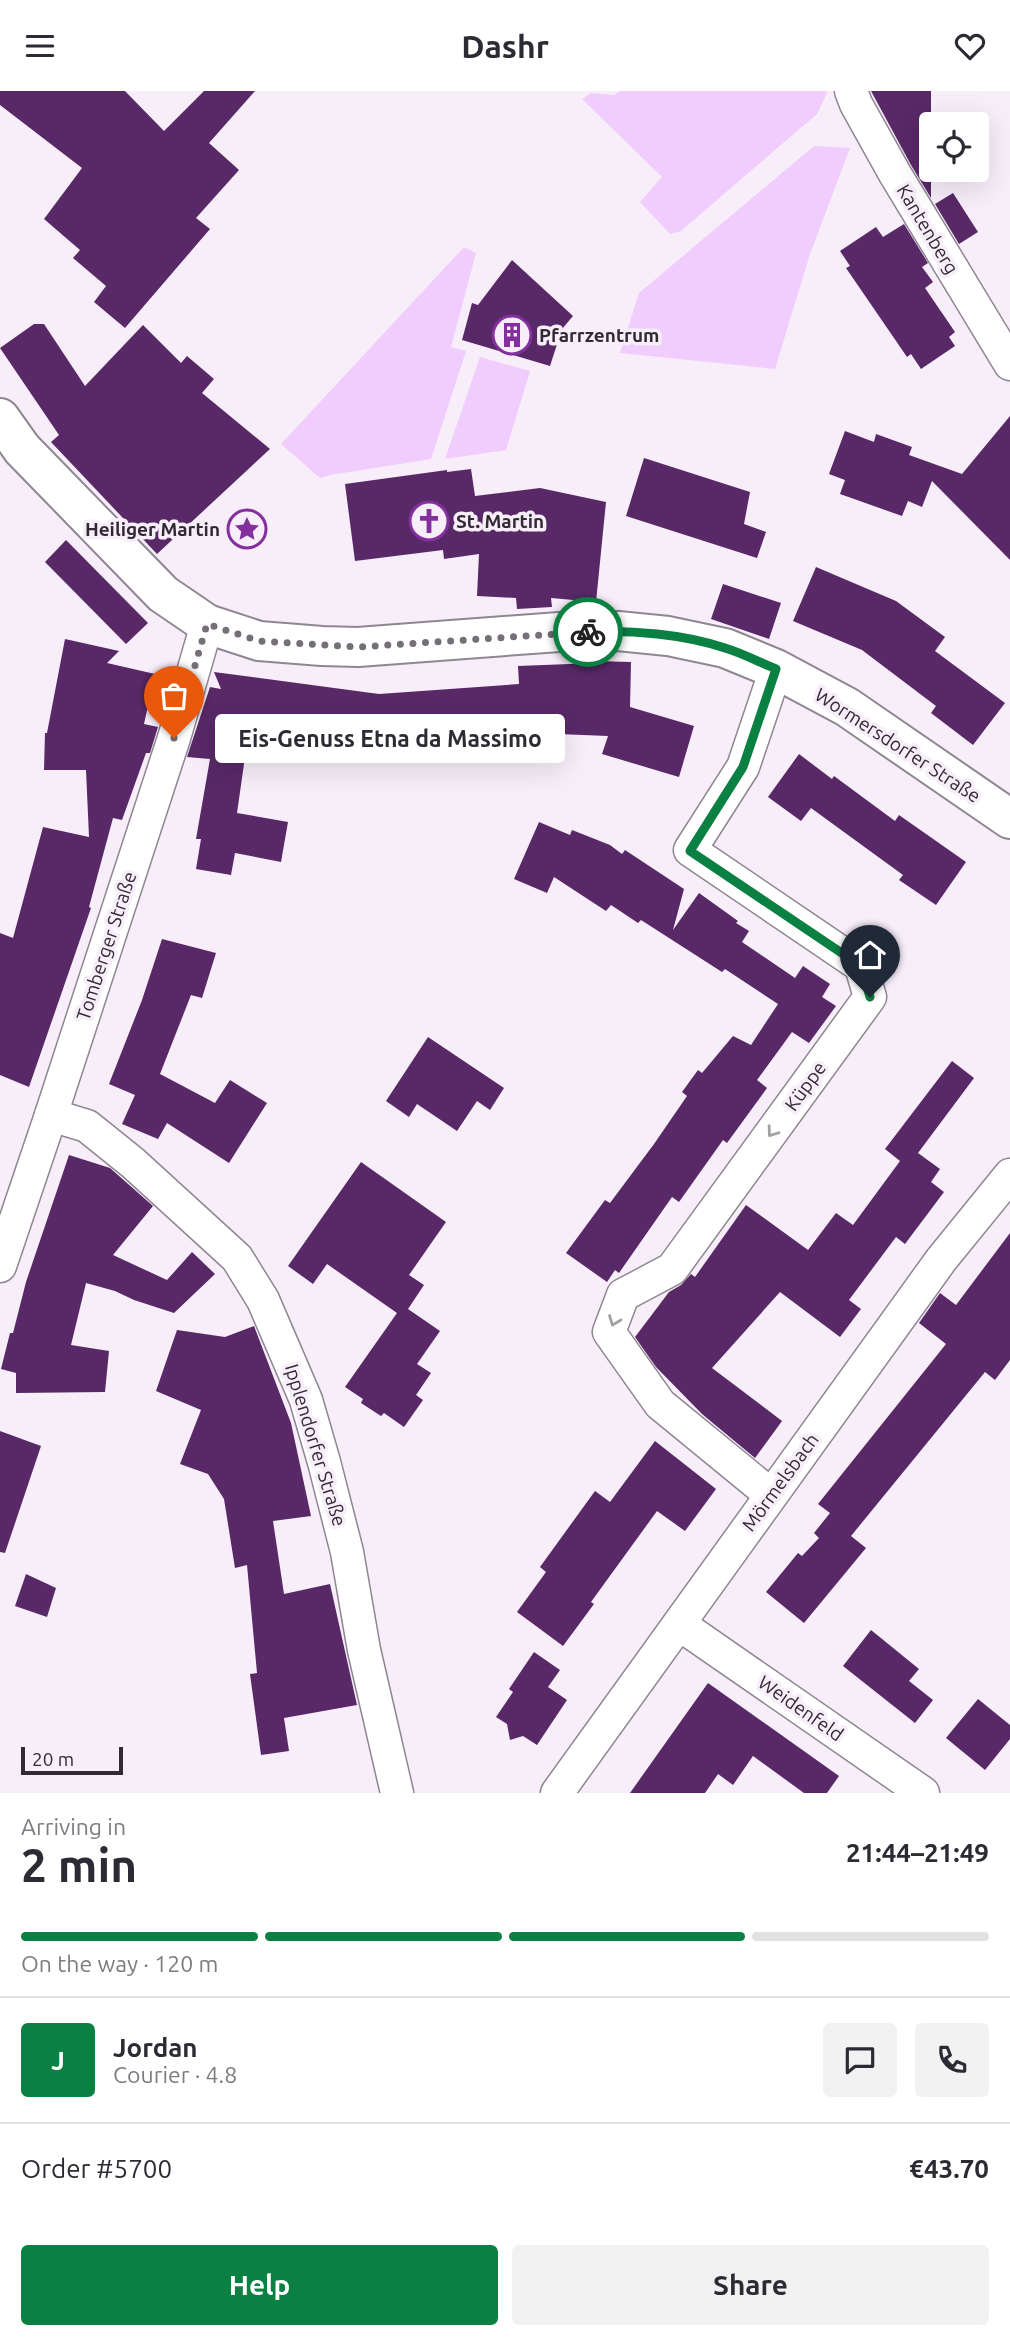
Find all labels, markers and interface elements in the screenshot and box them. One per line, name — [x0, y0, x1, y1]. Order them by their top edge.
icon: menu — [21, 27, 59, 65]
icon: heart — [951, 27, 989, 65]
text: Dashr — [461, 28, 549, 64]
map controls — [919, 112, 989, 182]
button: locate — [919, 112, 989, 182]
street label: Kantenberg — [893, 180, 963, 278]
building icon: Pfarrzentrum — [491, 314, 533, 356]
place label: Pfarrzentrum — [539, 324, 659, 346]
church icon: St. Martin — [408, 500, 450, 542]
place icon: Heiliger Martin — [226, 508, 268, 550]
place label: St. Martin — [456, 510, 544, 532]
place label: Heiliger Martin — [85, 518, 220, 540]
courier — [553, 597, 623, 667]
icon: bike — [569, 613, 607, 651]
pin — [144, 666, 204, 738]
icon: bag — [155, 677, 193, 715]
street label: Wormersdorfer Straße — [811, 683, 985, 807]
callout: Eis-Genuss Etna da Massimo — [216, 713, 566, 763]
text: Eis-Genuss Etna da Massimo — [238, 726, 542, 751]
street label: Tomberger Straße — [72, 869, 140, 1023]
pin — [840, 925, 900, 997]
icon: home — [851, 936, 889, 974]
street label: Küppe — [780, 1057, 830, 1115]
one-way arrow — [768, 1124, 780, 1137]
one-way arrow — [608, 1314, 622, 1326]
street label: Ipplendorfer Straße — [281, 1361, 351, 1529]
street label: Mörmelsbach — [737, 1429, 823, 1535]
street label: Weidenfeld — [754, 1671, 848, 1745]
scale bar — [21, 1744, 122, 1776]
text: 20 m — [32, 1748, 74, 1770]
text: Arriving in — [21, 1814, 126, 1839]
text: 21:44–21:49 — [846, 1838, 989, 1867]
text: 2 min — [21, 1839, 137, 1891]
text: On the way · 120 m — [21, 1951, 218, 1976]
button: chat — [823, 2023, 897, 2097]
button: phone — [915, 2023, 989, 2097]
text: Jordan — [113, 2033, 198, 2062]
text: J — [51, 2046, 65, 2075]
text: Courier · 4.8 — [113, 2062, 237, 2087]
text: Order #5700 — [21, 2154, 172, 2183]
text: €43.70 — [909, 2154, 989, 2183]
button: Help — [21, 2245, 498, 2325]
button: Share — [512, 2245, 989, 2325]

